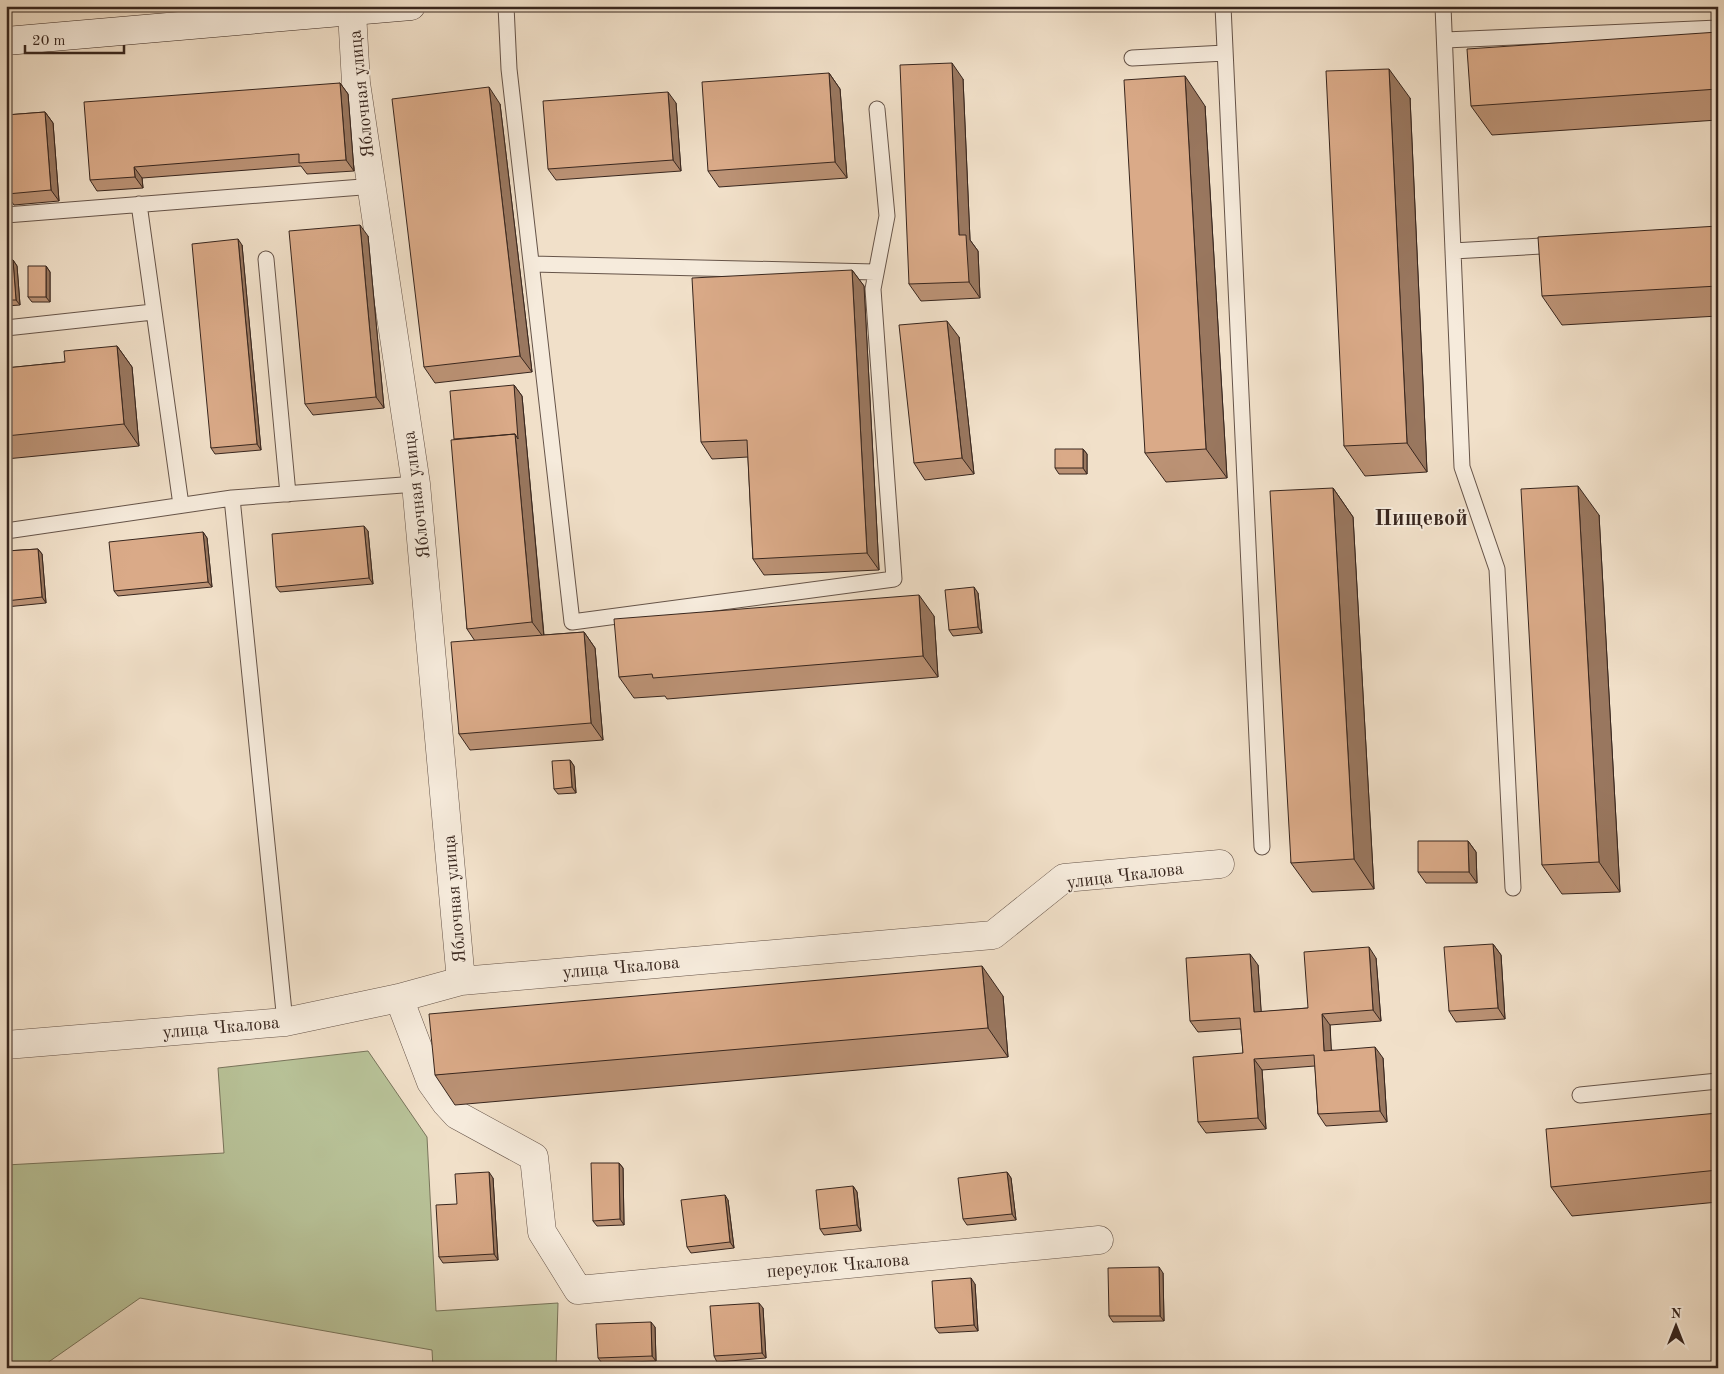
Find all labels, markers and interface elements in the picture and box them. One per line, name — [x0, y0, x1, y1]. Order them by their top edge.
scale bar — [25, 22, 124, 54]
street label: Яблочная улица — [346, 29, 378, 159]
text: 20 m — [32, 34, 66, 49]
street label: Яблочная улица — [400, 430, 434, 560]
district label: Пищевой — [1374, 508, 1468, 530]
street label: Яблочная улица — [440, 834, 470, 964]
street label: улица Чкалова — [1066, 860, 1185, 892]
street label: улица Чкалова — [562, 954, 681, 982]
street label: улица Чкалова — [162, 1014, 281, 1042]
street label: переулок Чкалова — [766, 1251, 910, 1281]
north arrow — [1652, 1302, 1702, 1352]
text: N — [1671, 1307, 1682, 1321]

